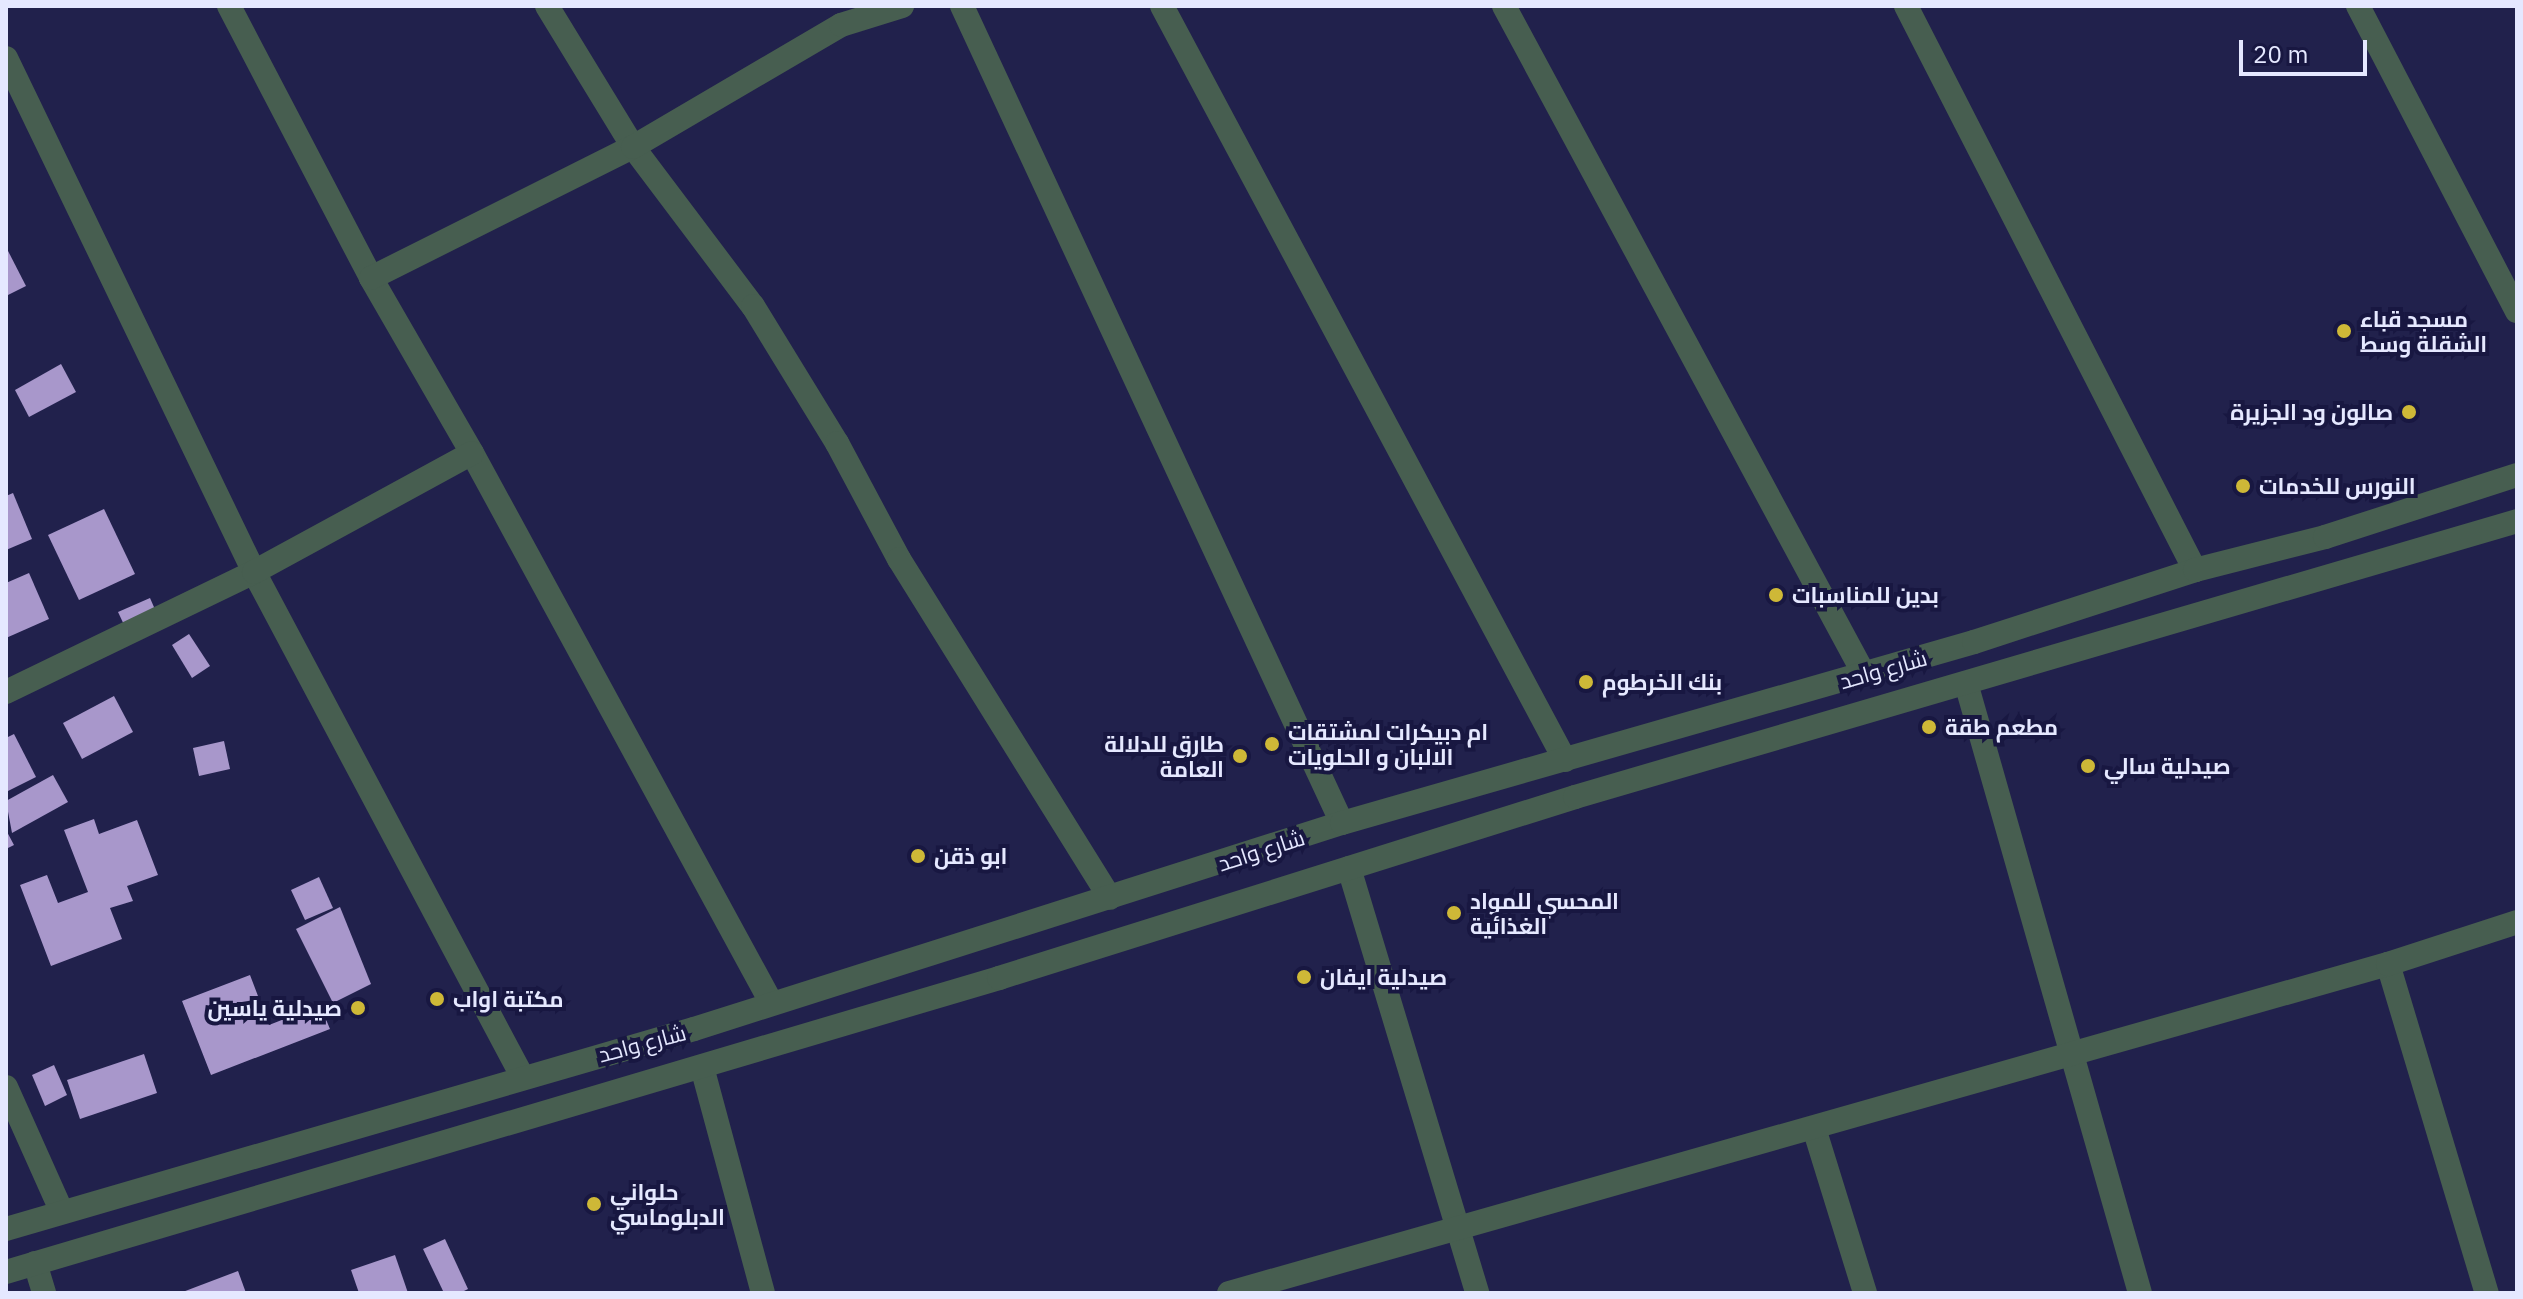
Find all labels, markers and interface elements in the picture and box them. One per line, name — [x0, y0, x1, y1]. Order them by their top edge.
scale bar — [2243, 24, 2371, 74]
text: 20 m — [2253, 38, 2308, 70]
place label: مسجد قباء الشقلة وسط — [2360, 305, 2487, 356]
marker: مسجد قباء الشقلة وسط — [2335, 322, 2353, 340]
place label: صالون ود الجزيرة — [2230, 399, 2393, 425]
marker: صالون ود الجزيرة — [2400, 403, 2418, 421]
place label: النورس للخدمات — [2259, 473, 2416, 499]
marker: النورس للخدمات — [2234, 477, 2252, 495]
place label: بدين للمناسبات — [1792, 582, 1939, 608]
marker: بدين للمناسبات — [1767, 586, 1785, 604]
street label: شارع واحد — [1836, 644, 1930, 694]
place label: بنك الخرطوم — [1602, 669, 1722, 695]
marker: بنك الخرطوم — [1577, 673, 1595, 691]
place label: مطعم طقة — [1945, 714, 2058, 740]
place label: ام دبيكرات لمشتقات الالبان و الحلويات — [1288, 718, 1488, 770]
marker: مطعم طقة — [1920, 718, 1938, 736]
place label: طارق للدلالة العامة — [1104, 730, 1224, 782]
marker: ام دبيكرات لمشتقات الالبان و الحلويات — [1263, 735, 1281, 753]
marker: طارق للدلالة العامة — [1231, 747, 1249, 765]
place label: صيدلية سالي — [2104, 753, 2231, 779]
marker: صيدلية سالي — [2079, 757, 2097, 775]
street label: شارع واحد — [1214, 824, 1308, 876]
place label: ابو ذقن — [934, 843, 1008, 869]
marker: ابو ذقن — [909, 847, 927, 865]
place label: المحسي للمواد الغذائية — [1470, 887, 1619, 938]
marker: المحسي للمواد الغذائية — [1445, 904, 1463, 922]
place label: صيدلية ايفان — [1320, 964, 1447, 990]
marker: صيدلية ايفان — [1295, 968, 1313, 986]
place label: مكتبة اواب — [453, 986, 563, 1012]
marker: مكتبة اواب — [428, 990, 446, 1008]
place label: صيدلية ياسين — [208, 995, 342, 1021]
marker: صيدلية ياسين — [349, 999, 367, 1017]
street label: شارع واحد — [595, 1019, 689, 1067]
place label: حلواني الدبلوماسي — [610, 1178, 725, 1230]
marker: حلواني الدبلوماسي — [585, 1195, 603, 1213]

